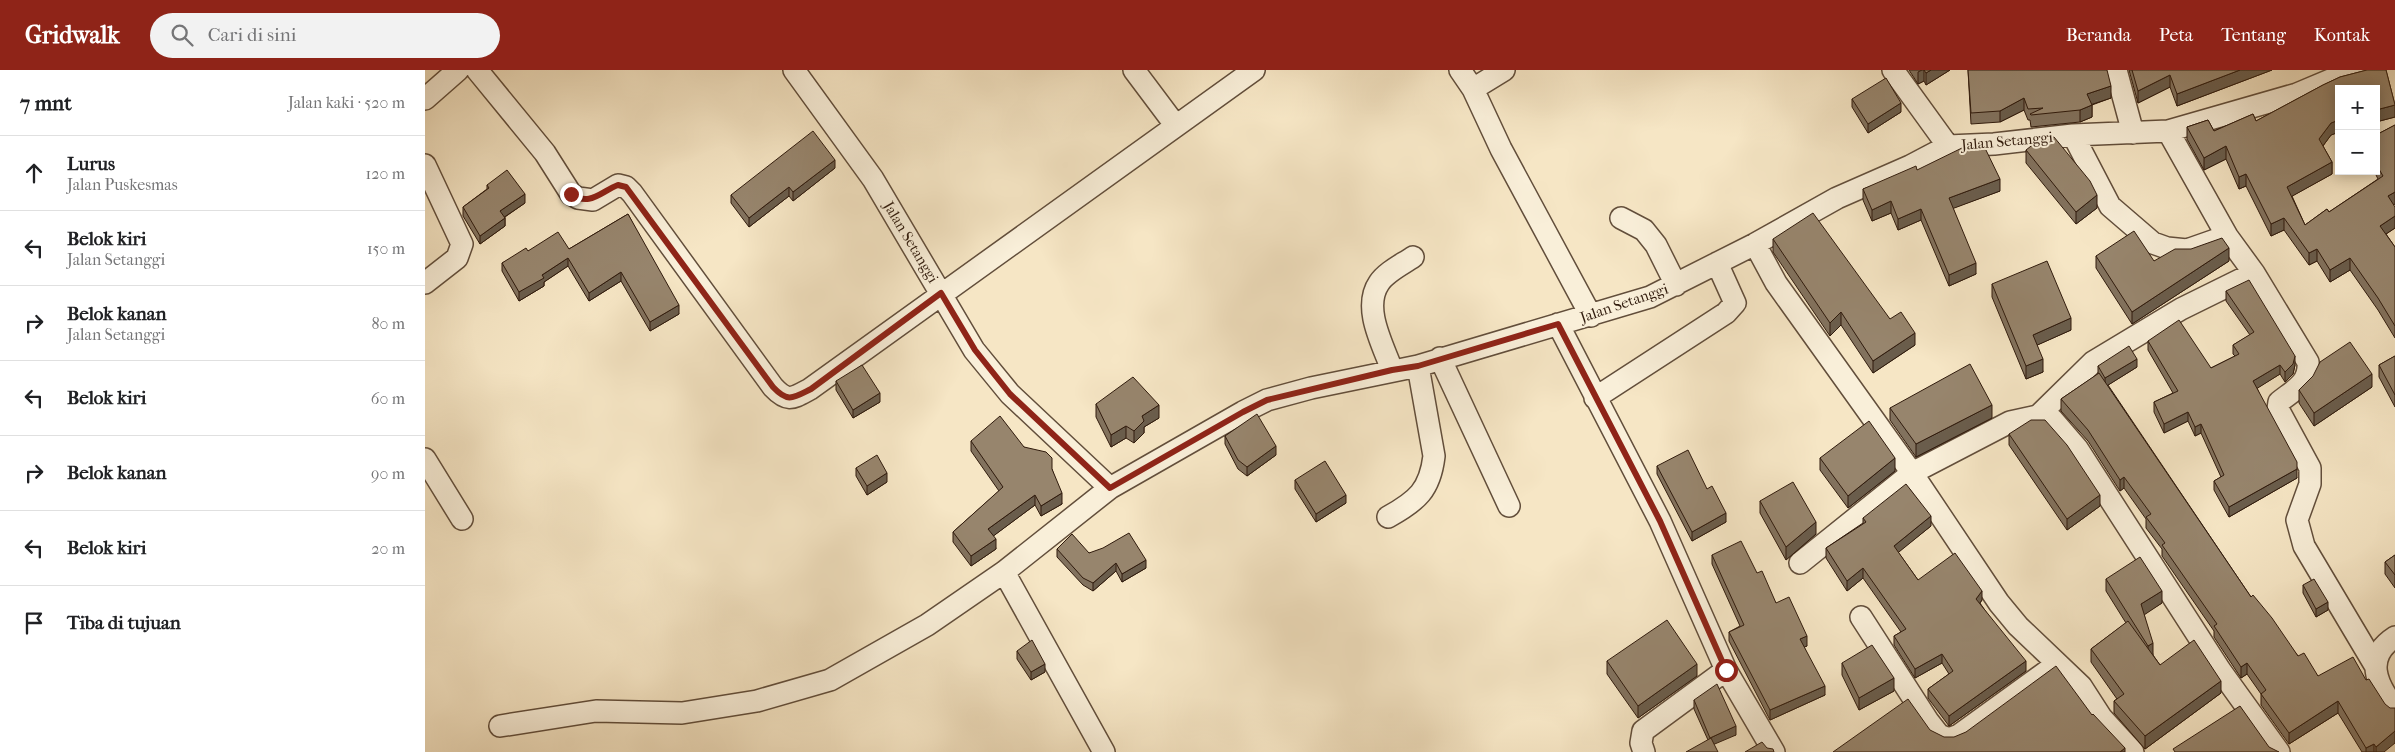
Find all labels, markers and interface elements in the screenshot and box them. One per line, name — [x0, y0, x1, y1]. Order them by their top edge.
search box — [150, 13, 500, 58]
text: Gridwalk — [25, 21, 120, 49]
icon: search — [168, 21, 196, 49]
text: Cari di sini — [208, 24, 296, 46]
text: Beranda — [2066, 25, 2131, 46]
text: Peta — [2159, 25, 2193, 46]
text: Tentang — [2221, 25, 2286, 46]
text: Kontak — [2314, 25, 2370, 46]
map controls — [2335, 85, 2380, 175]
button: + — [2335, 85, 2380, 130]
text: 7 mnt — [20, 91, 72, 115]
text: Jalan kaki · 520 m — [288, 93, 405, 112]
street label: Jalan Setanggi — [1959, 128, 2054, 154]
button: − — [2335, 130, 2380, 175]
text: Lurus — [67, 153, 115, 175]
icon: ahead — [20, 159, 48, 187]
text: 120 m — [366, 164, 405, 183]
text: Jalan Puskesmas — [67, 175, 178, 194]
route end — [560, 183, 583, 206]
street label: Jalan Setanggi — [879, 197, 943, 287]
text: Belok kiri — [67, 228, 146, 250]
icon: left — [20, 234, 48, 262]
text: 150 m — [367, 239, 405, 258]
text: Jalan Setanggi — [67, 250, 165, 269]
street label: Jalan Setanggi — [1577, 279, 1671, 327]
text: Belok kanan — [67, 303, 167, 325]
icon: right — [20, 309, 48, 337]
text: 80 m — [371, 314, 405, 333]
text: Jalan Setanggi — [67, 325, 165, 344]
icon: left — [20, 384, 48, 412]
text: Belok kiri — [67, 387, 146, 409]
text: 60 m — [371, 389, 405, 408]
icon: right — [20, 459, 48, 487]
text: Belok kanan — [67, 462, 167, 484]
text: 90 m — [371, 464, 405, 483]
icon: left — [20, 534, 48, 562]
text: Belok kiri — [67, 537, 146, 559]
text: 20 m — [371, 539, 405, 558]
icon: arrive — [20, 609, 48, 637]
text: Tiba di tujuan — [67, 612, 181, 634]
route start — [1715, 659, 1738, 682]

